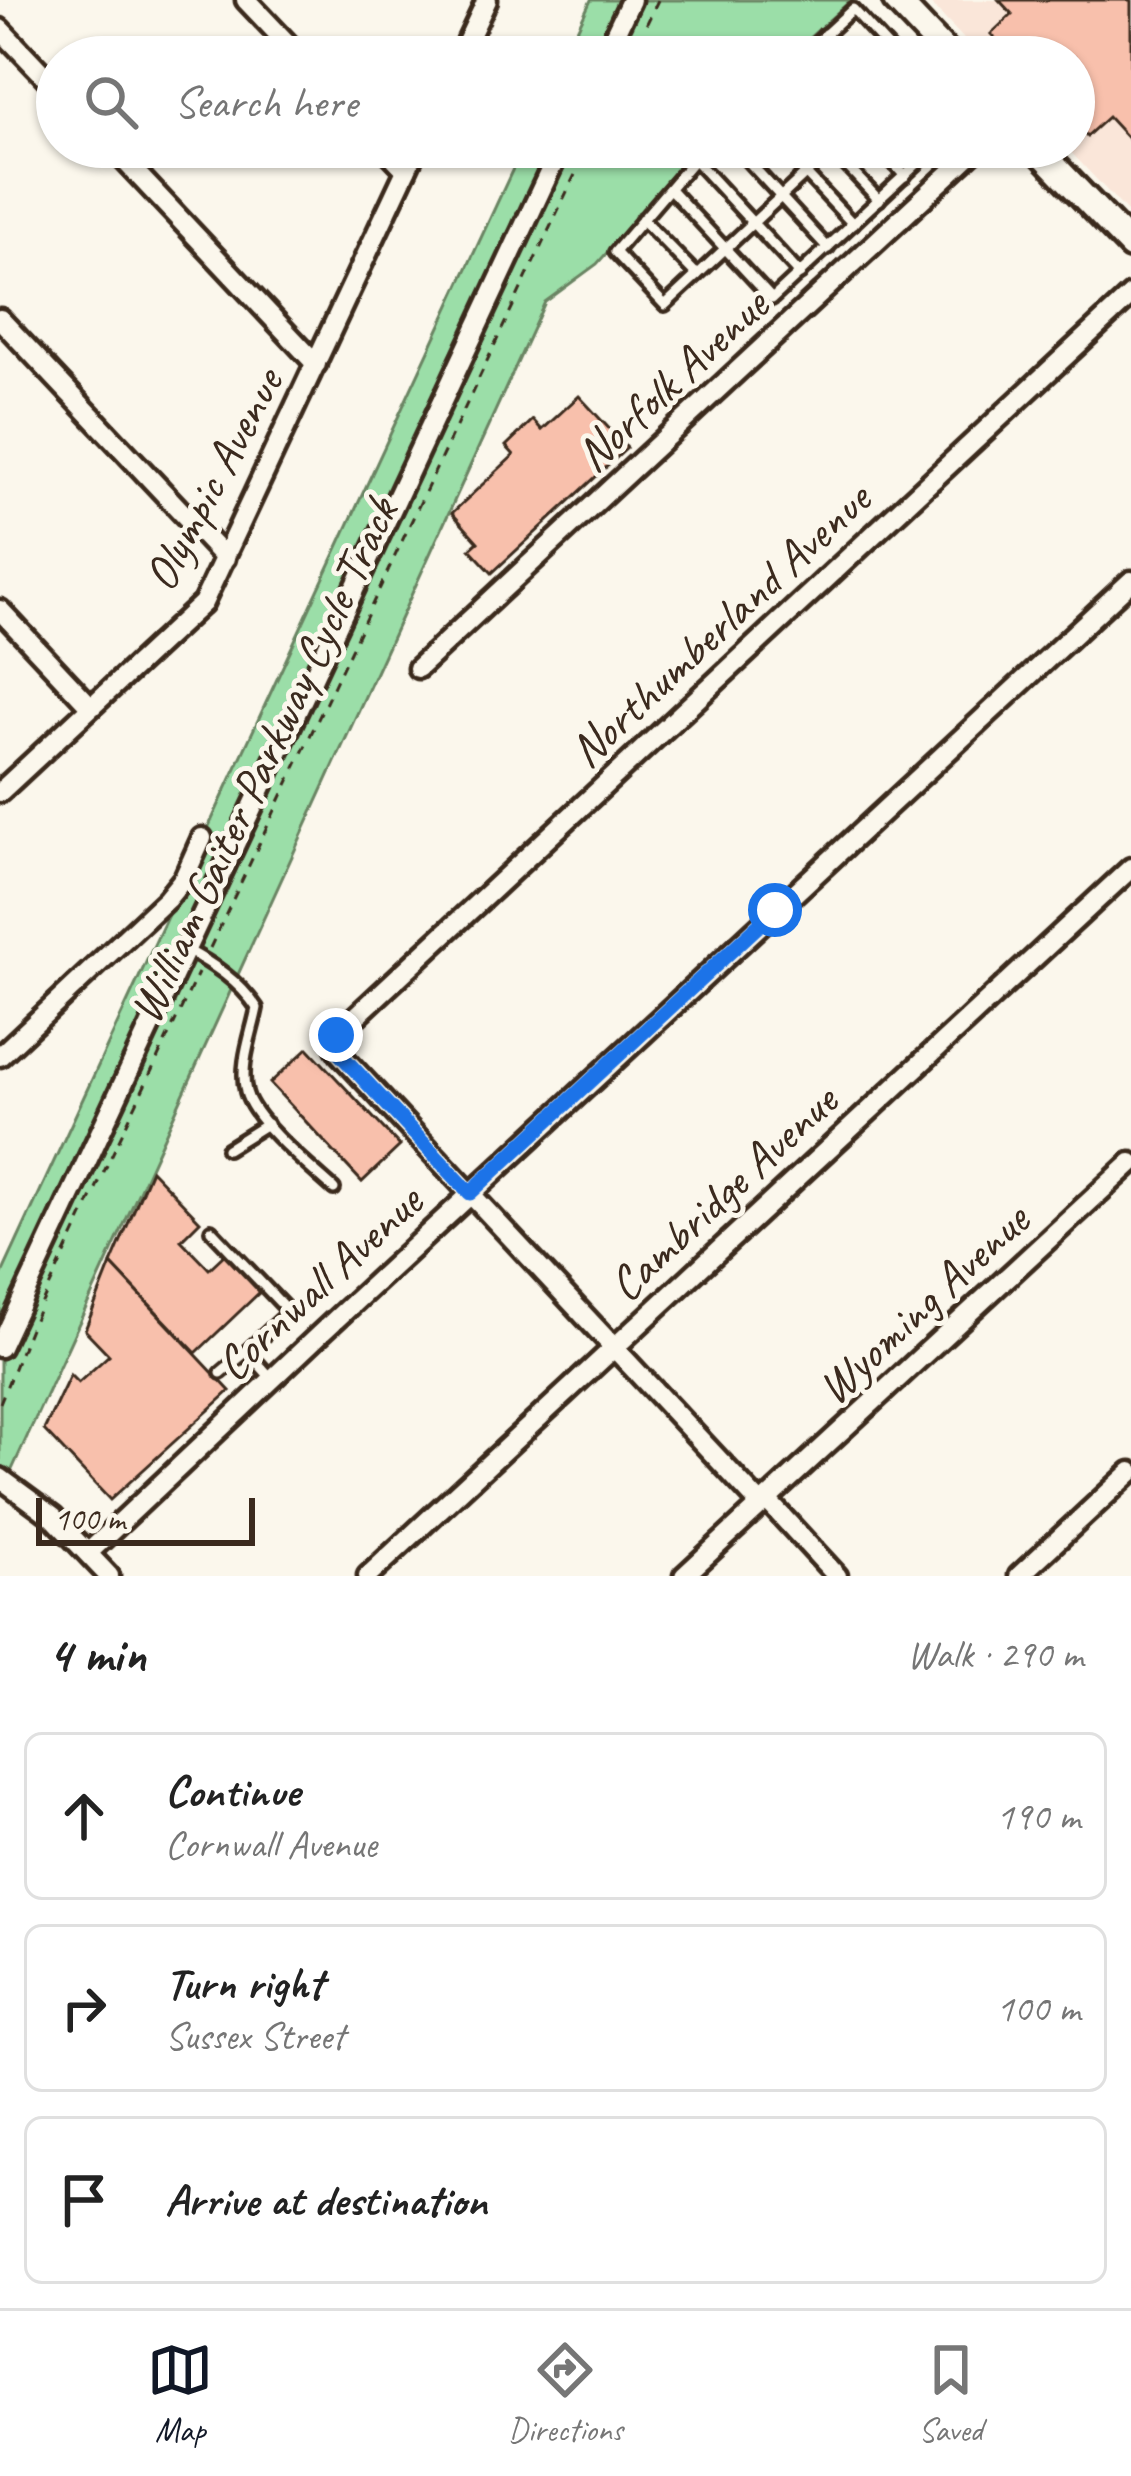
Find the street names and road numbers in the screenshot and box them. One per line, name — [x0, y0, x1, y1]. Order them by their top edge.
street label: Norfolk Avenue — [563, 273, 783, 484]
street label: Olympic Avenue — [130, 355, 298, 601]
street label: Northumberland Avenue — [556, 467, 885, 780]
street label: William Gaiter Parkway Cycle Track — [115, 485, 412, 1032]
street label: Cambridge Avenue — [596, 1069, 852, 1314]
street label: Cornwall Avenue — [203, 1170, 437, 1393]
street label: Wyoming Avenue — [804, 1188, 1044, 1417]

